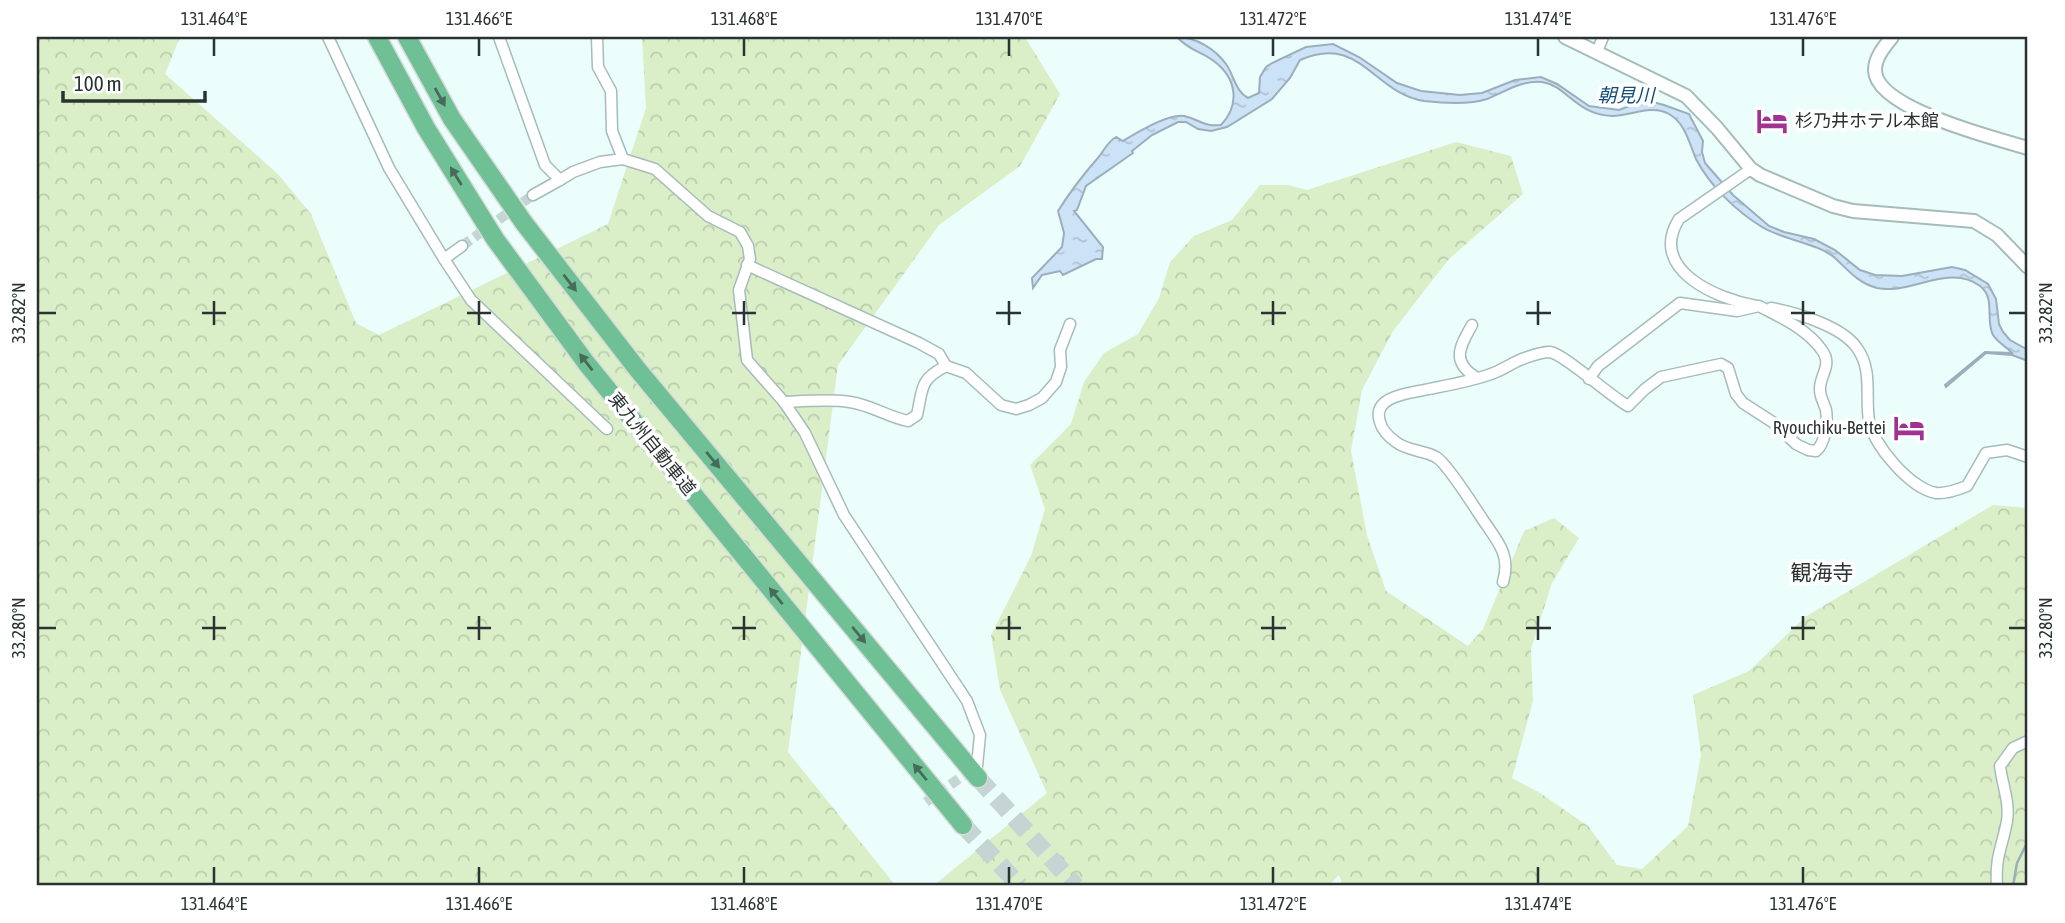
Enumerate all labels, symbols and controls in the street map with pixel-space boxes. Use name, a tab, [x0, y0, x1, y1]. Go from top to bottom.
text: 131.464°E	[181, 8, 248, 29]
text: 131.466°E	[446, 8, 513, 29]
text: 131.468°E	[711, 8, 778, 29]
text: 131.470°E	[976, 8, 1043, 29]
text: 131.472°E	[1240, 8, 1307, 29]
text: 131.474°E	[1505, 8, 1572, 29]
text: 131.476°E	[1770, 8, 1837, 29]
scale bar	[63, 60, 205, 104]
text: 100 m	[74, 71, 122, 95]
water label: 朝見川	[1597, 84, 1656, 106]
one-way arrow	[434, 87, 446, 106]
hotel icon: 杉乃井ホテル本館	[1755, 104, 1789, 138]
place label: 杉乃井ホテル本館	[1795, 110, 1939, 131]
one-way arrow	[450, 166, 463, 185]
one-way arrow	[563, 274, 577, 292]
text: 33.282°N	[8, 282, 29, 344]
text: 33.282°N	[2035, 282, 2056, 344]
one-way arrow	[580, 353, 594, 371]
street label: 東九州自動車道	[605, 388, 700, 499]
hotel icon: Ryouchiku-Bettei	[1892, 411, 1926, 445]
place label: Ryouchiku-Bettei	[1773, 417, 1886, 438]
one-way arrow	[705, 451, 720, 469]
district label: 観海寺	[1791, 560, 1854, 584]
one-way arrow	[769, 587, 783, 605]
text: 33.280°N	[8, 597, 29, 659]
text: 33.280°N	[2035, 597, 2056, 659]
one-way arrow	[851, 626, 866, 643]
one-way arrow	[912, 764, 927, 782]
text: 131.464°E	[181, 893, 248, 914]
text: 131.466°E	[446, 893, 513, 914]
text: 131.468°E	[711, 893, 778, 914]
text: 131.470°E	[976, 893, 1043, 914]
text: 131.472°E	[1240, 893, 1307, 914]
text: 131.474°E	[1505, 893, 1572, 914]
text: 131.476°E	[1770, 893, 1837, 914]

